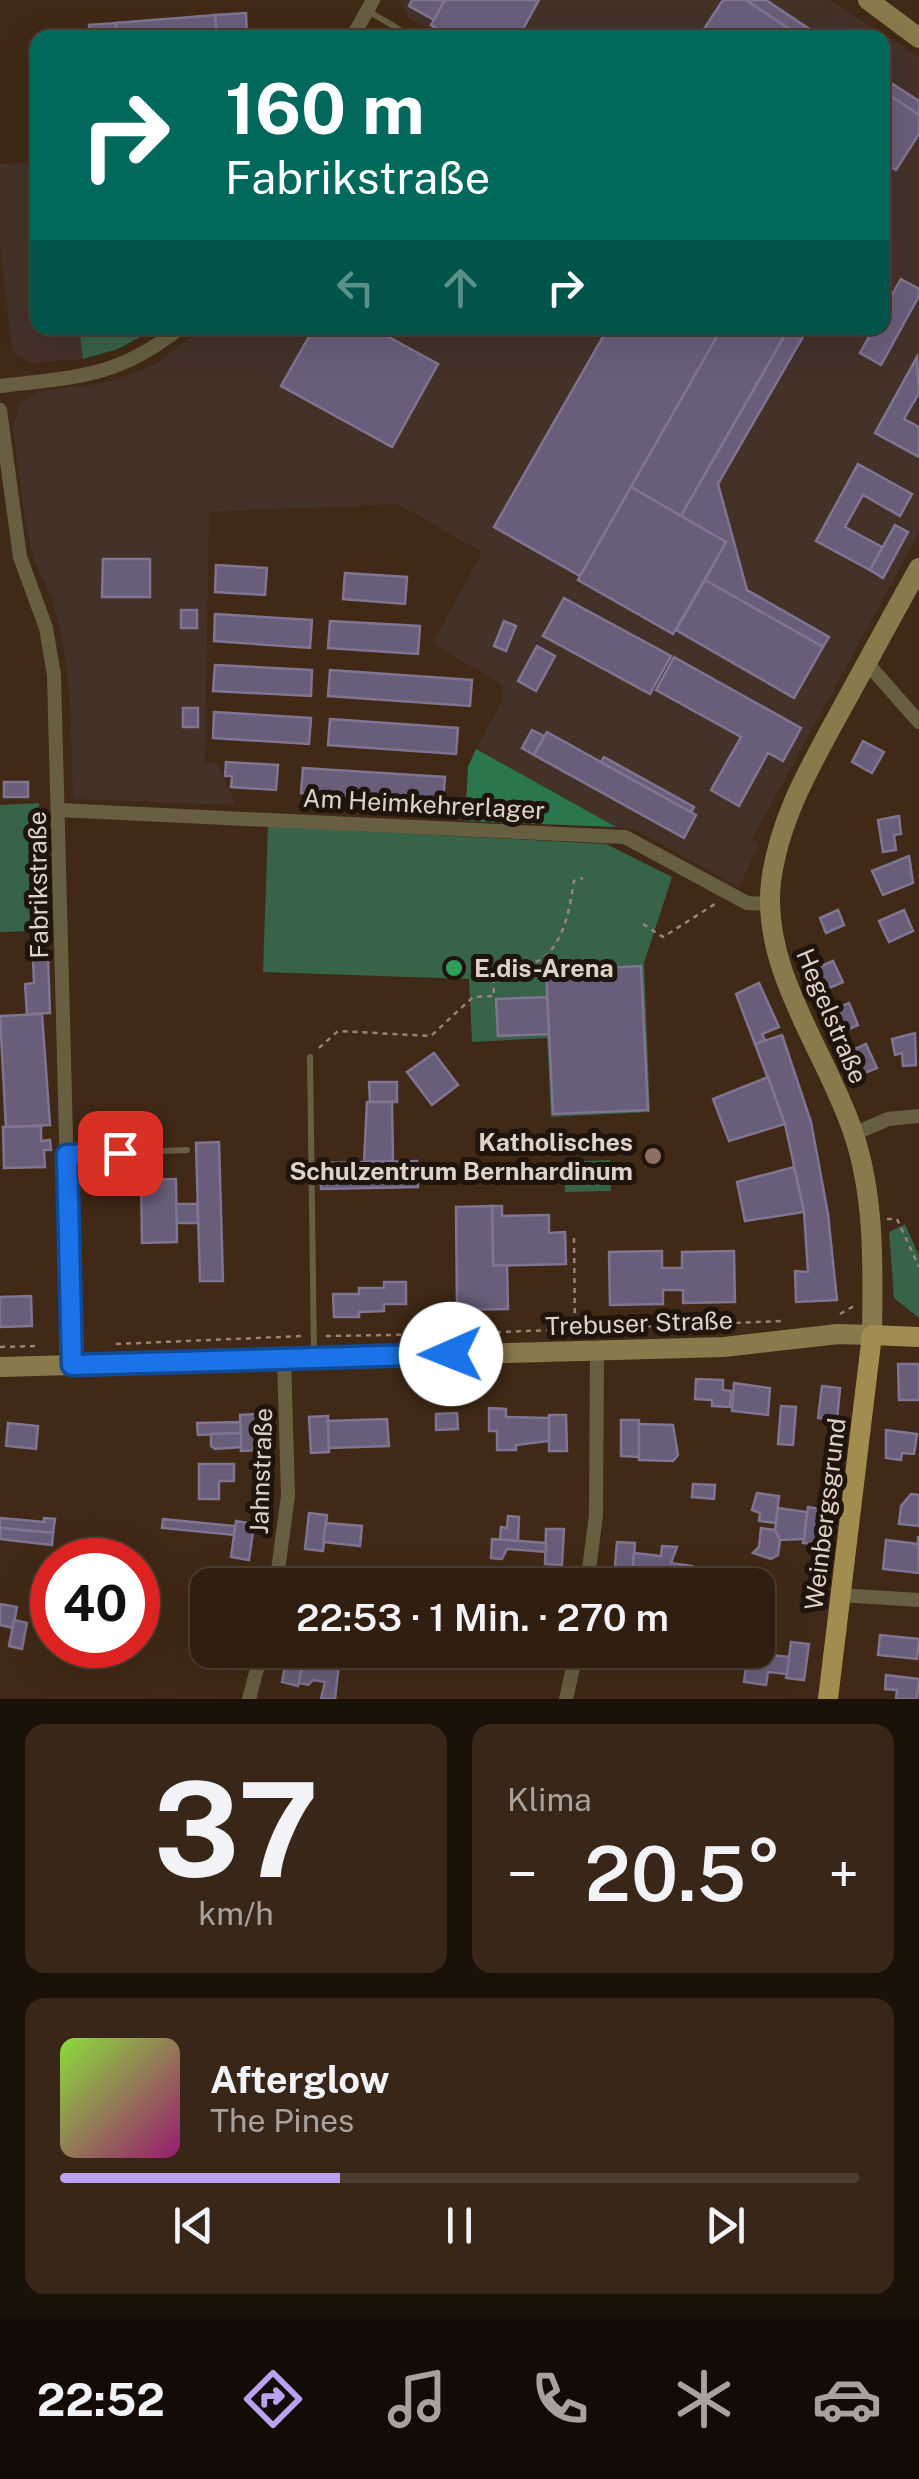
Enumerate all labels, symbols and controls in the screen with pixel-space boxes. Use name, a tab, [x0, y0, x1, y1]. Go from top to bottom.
text: 160 m	[225, 67, 425, 150]
icon: right	[60, 70, 190, 200]
text: Fabrikstraße	[225, 151, 490, 204]
icon: left	[328, 260, 383, 315]
icon: ahead	[433, 260, 488, 315]
icon: right	[538, 260, 593, 315]
street label: Am Heimkehrerlager	[302, 783, 546, 825]
street label: Fabrikstraße	[22, 811, 54, 959]
street label: Hegelstraße	[790, 944, 874, 1088]
place label: E.dis-Arena	[474, 953, 614, 983]
marker: E.dis-Arena	[443, 957, 465, 979]
pin	[78, 1111, 163, 1196]
icon: arrive	[93, 1126, 148, 1181]
place label: Katholisches Schulzentrum Bernhardinum	[289, 1127, 633, 1186]
marker: Katholisches Schulzentrum Bernhardinum	[642, 1145, 664, 1167]
position arrow	[399, 1302, 503, 1406]
street label: Trebuser Straße	[545, 1305, 733, 1341]
street label: Jahnstraße	[244, 1407, 278, 1535]
street label: Weinbergsgrund	[798, 1416, 852, 1612]
speed limit sign: 40	[30, 1538, 160, 1668]
text: 22:53 · 1 Min. · 270 m	[296, 1595, 669, 1640]
text: 37	[153, 1754, 319, 1906]
text: Klima	[507, 1781, 592, 1818]
text: 20.5°	[585, 1830, 781, 1918]
text: −	[507, 1842, 538, 1906]
text: +	[829, 1842, 859, 1906]
text: km/h	[198, 1895, 274, 1932]
text: Afterglow	[210, 2057, 390, 2102]
text: The Pines	[210, 2102, 354, 2139]
icon: previous	[166, 2198, 221, 2253]
icon: pause	[432, 2198, 487, 2253]
icon: next	[698, 2198, 753, 2253]
icon: directions	[238, 2364, 308, 2434]
icon: music	[382, 2364, 452, 2434]
icon: phone	[525, 2364, 595, 2434]
icon: climate	[669, 2364, 739, 2434]
icon: car	[812, 2364, 882, 2434]
text: 22:52	[37, 2373, 165, 2426]

